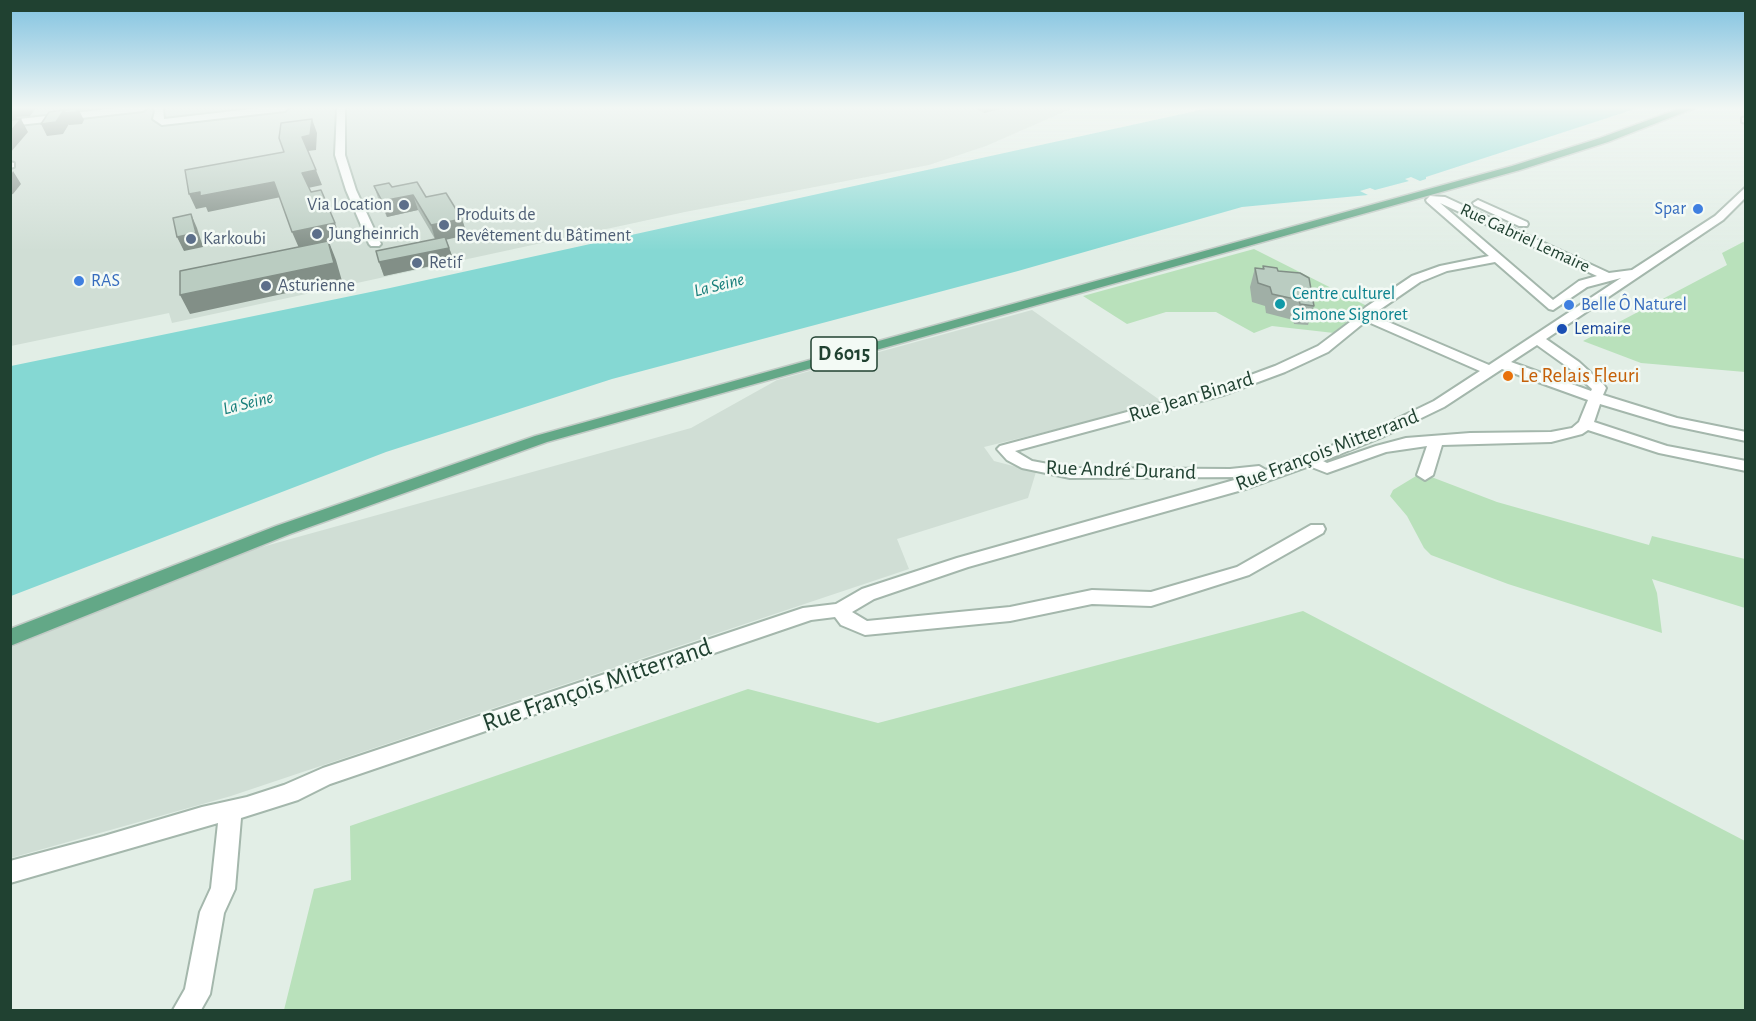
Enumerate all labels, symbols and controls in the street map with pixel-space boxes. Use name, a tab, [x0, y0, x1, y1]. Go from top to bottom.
place label: Via Location	[307, 194, 392, 216]
marker: Via Location	[397, 198, 411, 212]
street label: Rue Gabriel Lemaire	[1457, 198, 1593, 278]
place label: Spar	[1654, 198, 1686, 220]
marker: Spar	[1691, 202, 1705, 216]
place label: Produits de Revêtement du Bâtiment	[456, 204, 631, 246]
marker: Produits de Revêtement du Bâtiment	[437, 218, 451, 232]
place label: Jungheinrich	[329, 223, 419, 245]
marker: Jungheinrich	[310, 227, 324, 241]
place label: Karkoubi	[203, 228, 266, 250]
marker: Karkoubi	[184, 232, 198, 246]
place label: Retif	[429, 252, 462, 274]
marker: Retif	[410, 256, 424, 270]
water label: La Seine	[692, 268, 746, 302]
place label: RAS	[91, 270, 120, 292]
marker: RAS	[72, 274, 86, 288]
place label: Asturienne	[278, 275, 355, 297]
marker: Asturienne	[259, 279, 273, 293]
place label: Centre culturel Simone Signoret	[1292, 283, 1408, 326]
place label: Belle Ô Naturel	[1581, 294, 1687, 316]
marker: Centre culturel Simone Signoret	[1273, 297, 1287, 311]
marker: Belle Ô Naturel	[1562, 298, 1576, 312]
place label: Lemaire	[1574, 318, 1631, 340]
marker: Lemaire	[1555, 322, 1569, 336]
road number: D 6015	[811, 337, 877, 371]
place label: Le Relais Fleuri	[1520, 363, 1640, 389]
street label: Rue Jean Binard	[1126, 366, 1256, 428]
marker: Le Relais Fleuri	[1501, 369, 1515, 383]
water label: La Seine	[221, 386, 275, 420]
street label: Rue François Mitterrand	[1232, 403, 1422, 497]
street label: Rue André Durand	[1045, 455, 1197, 485]
street label: Rue François Mitterrand	[478, 631, 716, 739]

